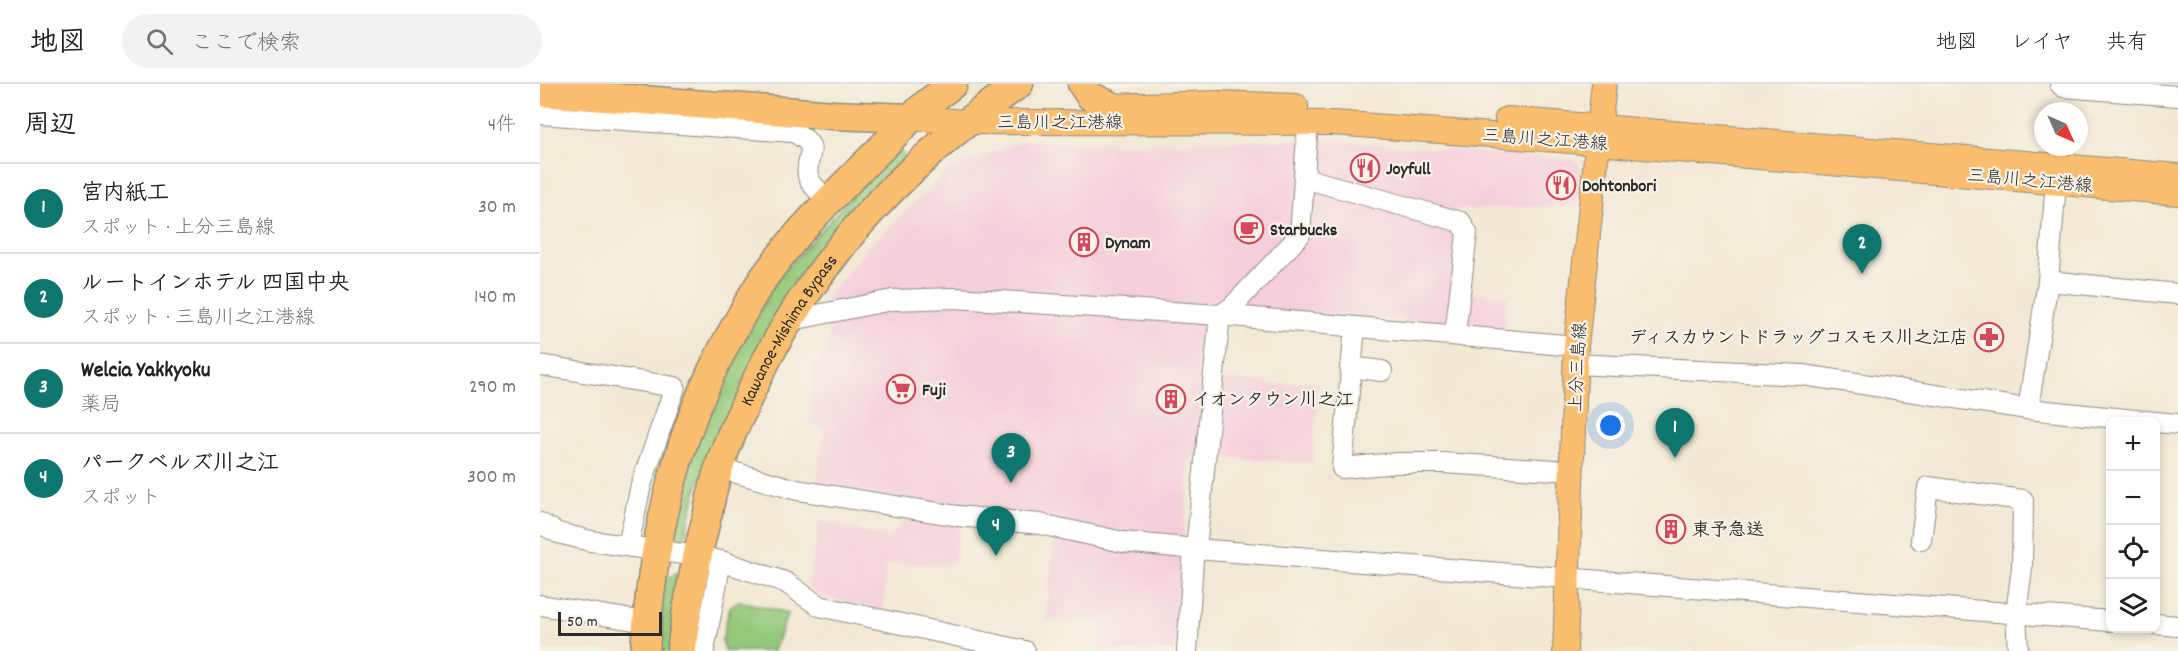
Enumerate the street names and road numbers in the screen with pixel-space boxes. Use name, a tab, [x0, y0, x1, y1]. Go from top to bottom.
street label: 三島川之江港線	[997, 112, 1123, 137]
street label: 三島川之江港線	[1481, 125, 1609, 158]
street label: 三島川之江港線	[1966, 165, 2094, 200]
street label: Kawanoe-Mishima Bypass	[736, 250, 845, 411]
street label: 上分三島線	[1565, 322, 1594, 413]

